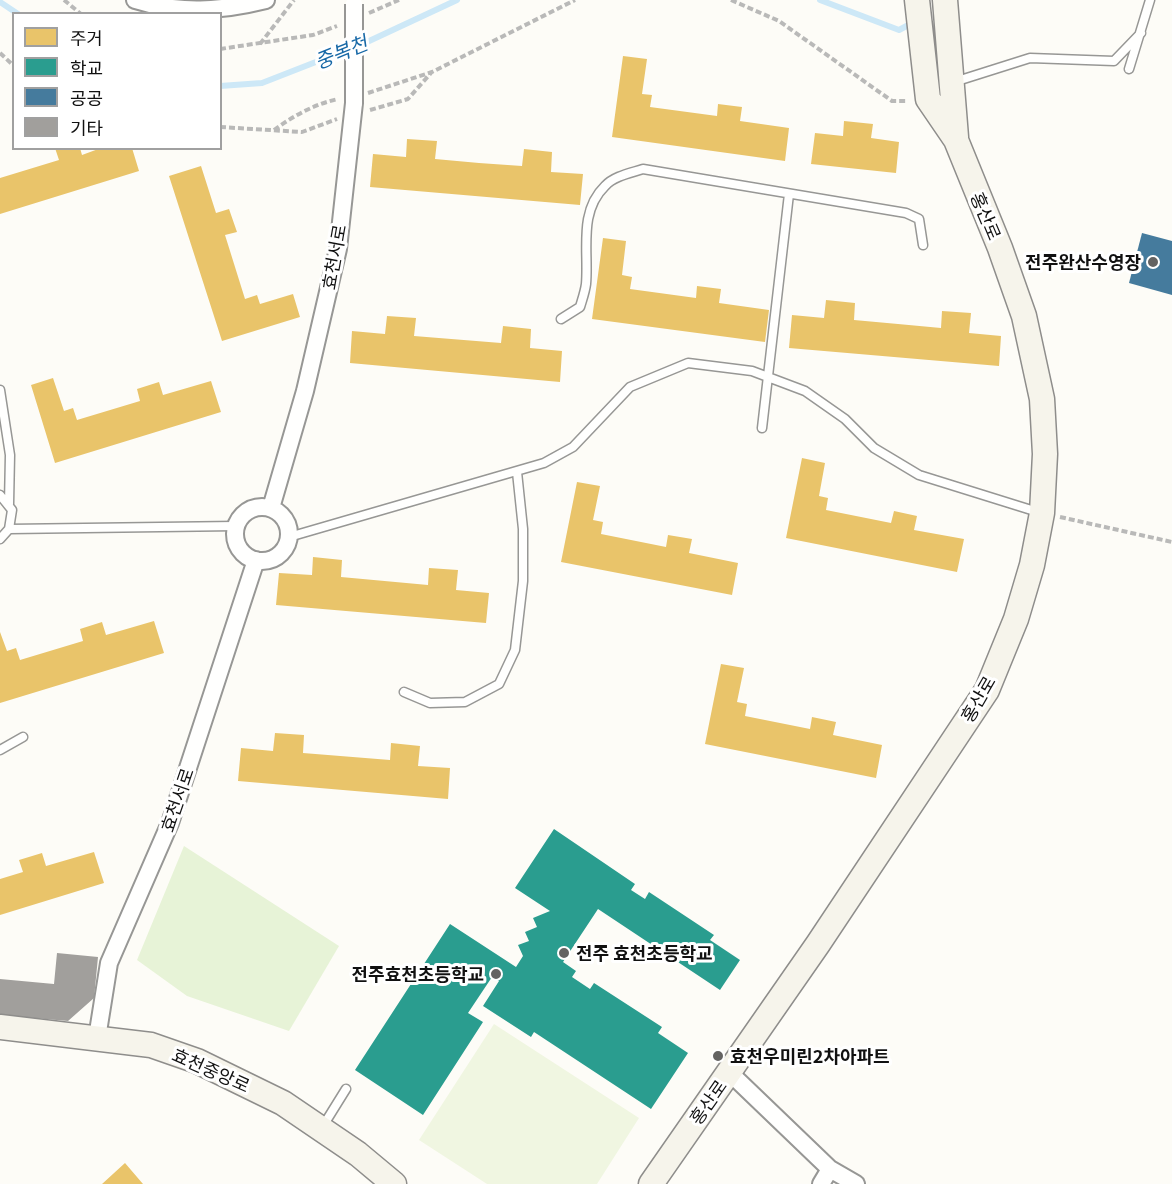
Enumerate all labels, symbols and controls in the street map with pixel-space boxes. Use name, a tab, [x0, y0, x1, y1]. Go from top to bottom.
legend	[12, 12, 222, 150]
text: 주거	[70, 24, 103, 50]
water label: 중복천	[311, 31, 371, 73]
text: 학교	[70, 54, 103, 80]
text: 공공	[70, 84, 103, 110]
text: 기타	[70, 114, 103, 140]
street label: 홍산로	[966, 189, 1006, 243]
street label: 효천서로	[318, 223, 350, 291]
place label: 전주완산수영장	[1025, 251, 1141, 273]
marker: 전주완산수영장	[1146, 255, 1160, 269]
street label: 홍산로	[956, 672, 1000, 726]
street label: 효천서로	[156, 765, 198, 835]
place label: 전주 효천초등학교	[576, 942, 713, 964]
marker: 전주 효천초등학교	[557, 946, 571, 960]
place label: 전주효천초등학교	[352, 963, 484, 985]
marker: 전주효천초등학교	[489, 967, 503, 981]
street label: 효천중앙로	[169, 1043, 253, 1097]
place label: 효천우미린2차아파트	[730, 1045, 890, 1067]
marker: 효천우미린2차아파트	[711, 1049, 725, 1063]
street label: 홍산로	[685, 1075, 731, 1129]

